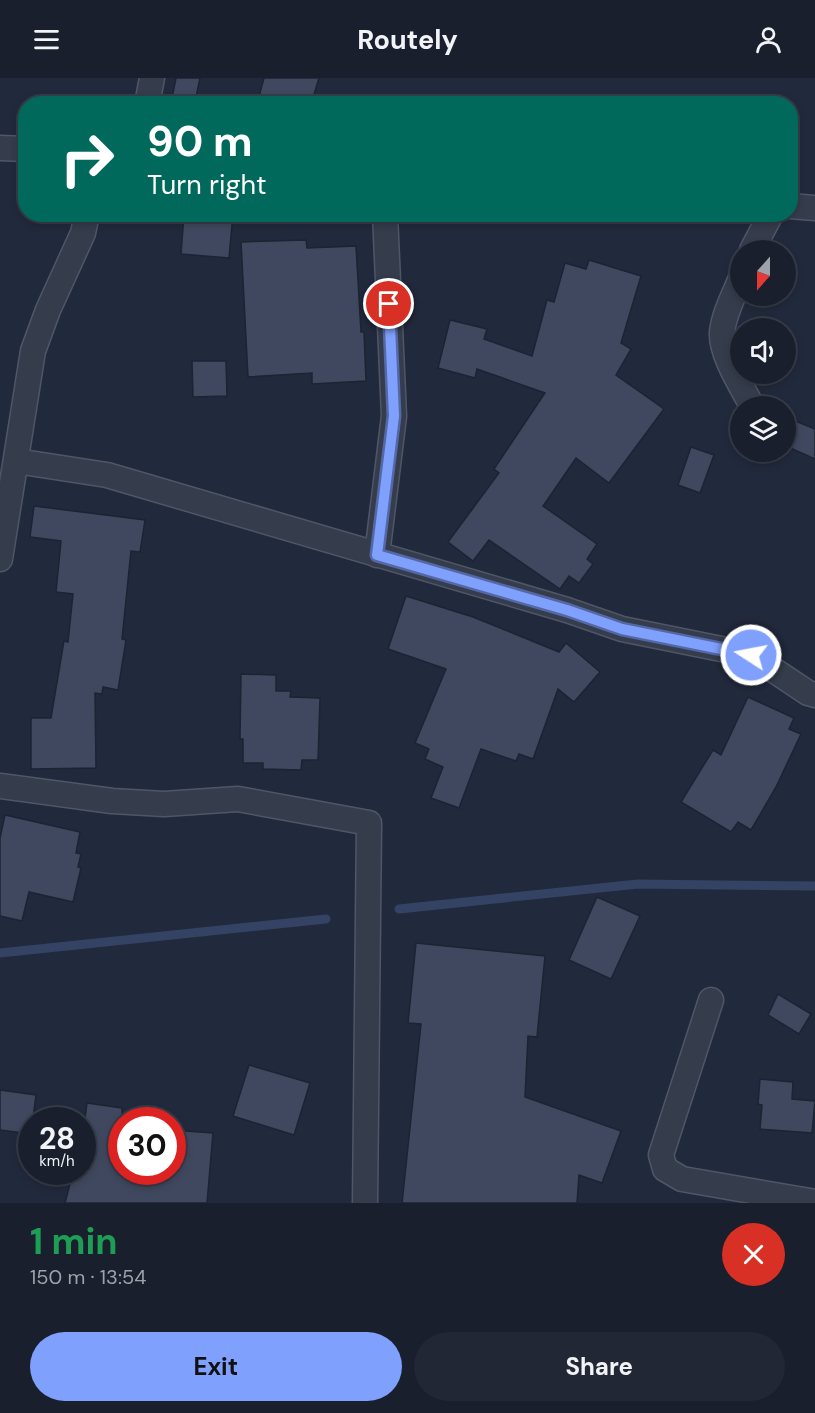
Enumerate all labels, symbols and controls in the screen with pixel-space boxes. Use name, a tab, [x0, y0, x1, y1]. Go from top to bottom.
text: Routely	[357, 22, 458, 57]
icon: menu	[30, 23, 63, 56]
icon: person	[752, 23, 785, 56]
text: 90 m	[147, 114, 253, 169]
icon: right	[48, 120, 126, 198]
text: Turn right	[147, 167, 267, 202]
north arrow	[730, 240, 796, 306]
map controls	[730, 240, 796, 462]
pin	[363, 278, 414, 329]
icon: arrive	[372, 287, 405, 320]
button: sound	[730, 318, 796, 384]
button: layers	[730, 396, 796, 462]
position arrow	[719, 623, 783, 687]
speed limit sign: 30	[108, 1107, 186, 1185]
text: 28	[39, 1119, 75, 1158]
text: km/h	[39, 1151, 75, 1171]
text: 1 min	[30, 1218, 118, 1265]
button: close	[722, 1223, 785, 1286]
text: 150 m · 13:54	[30, 1264, 146, 1290]
button: Exit	[30, 1332, 402, 1401]
button: Share	[414, 1332, 785, 1401]

